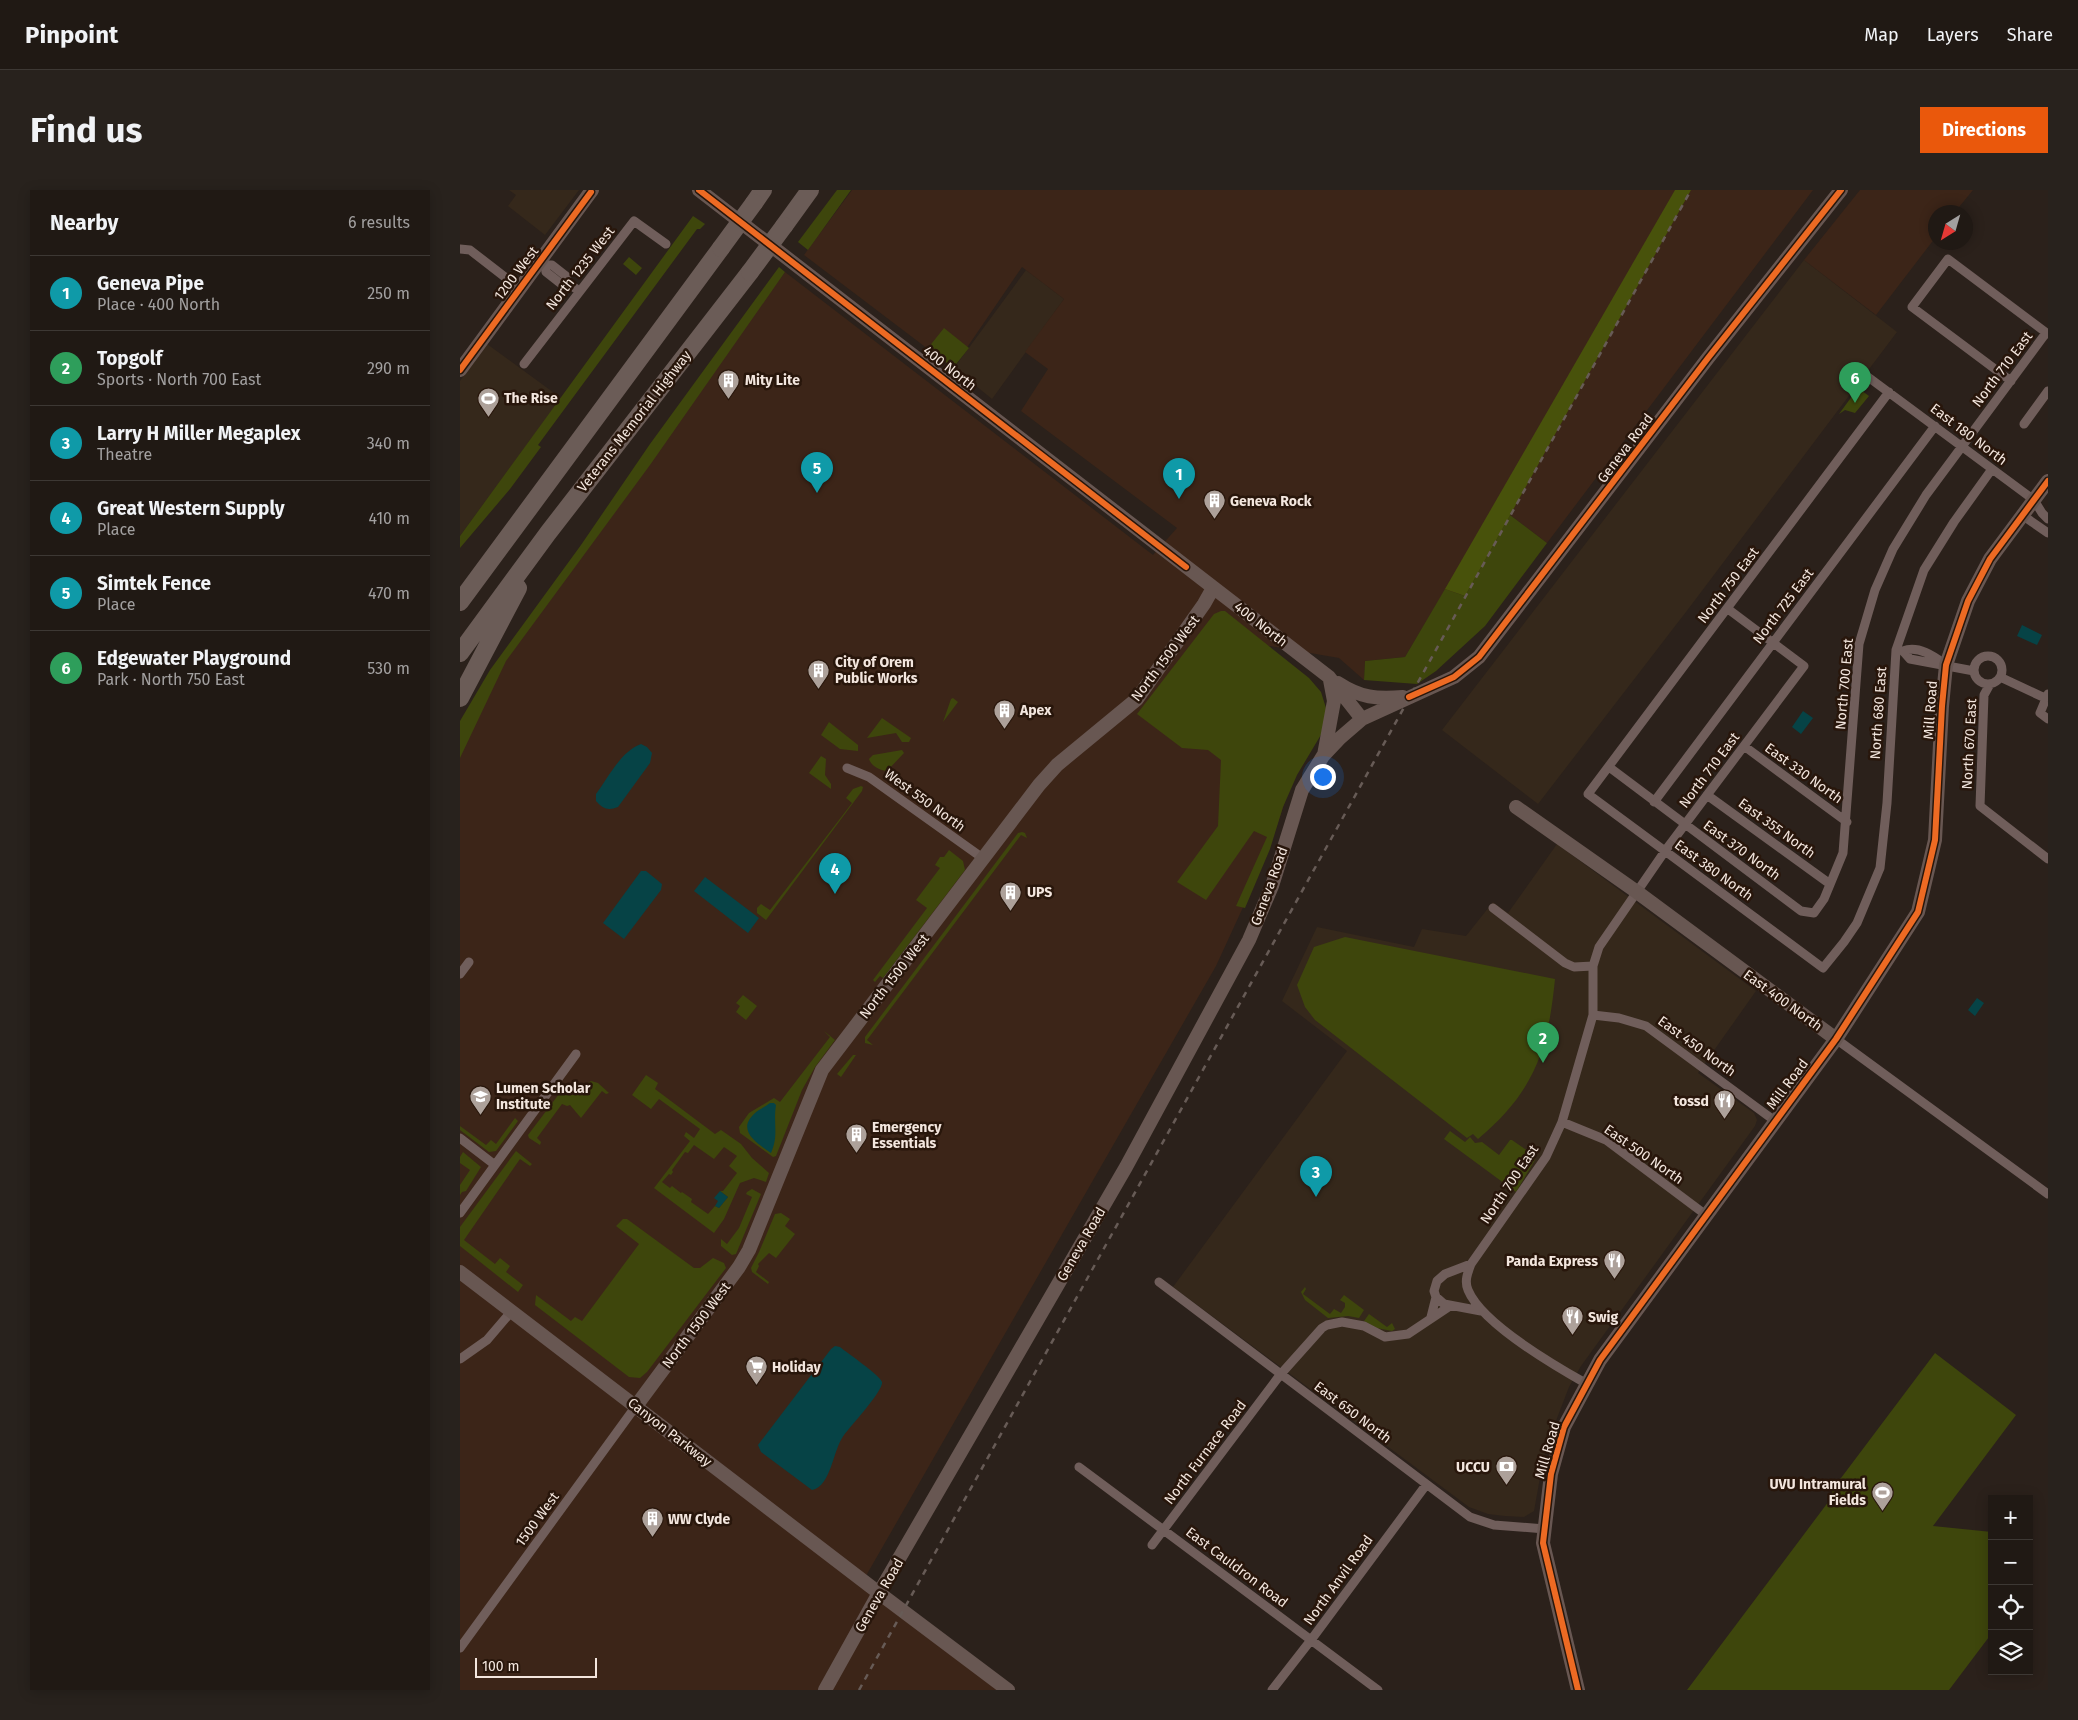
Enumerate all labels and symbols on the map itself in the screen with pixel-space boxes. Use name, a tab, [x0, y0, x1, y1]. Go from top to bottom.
north arrow	[1928, 205, 1973, 250]
street label: North 1235 West	[542, 222, 619, 313]
street label: 1200 West	[491, 242, 543, 304]
street label: North 710 East	[1969, 327, 2037, 410]
street label: 400 North	[920, 342, 980, 395]
street label: Veterans Memorial Highway	[574, 347, 695, 495]
pin: 6	[1839, 362, 1871, 403]
building icon: Mity Lite	[717, 368, 741, 399]
place label: Mity Lite	[745, 372, 800, 389]
sports icon: The Rise	[476, 386, 500, 417]
place label: The Rise	[504, 390, 558, 407]
street label: East 180 North	[1927, 400, 2010, 469]
street label: Geneva Road	[1594, 410, 1657, 486]
pin: 5	[801, 452, 833, 493]
pin: 1	[1163, 458, 1195, 499]
building icon: Geneva Rock	[1202, 489, 1226, 520]
place label: Geneva Rock	[1230, 493, 1312, 510]
street label: North 750 East	[1694, 543, 1763, 627]
street label: North 725 East	[1749, 564, 1818, 647]
street label: 400 North	[1231, 598, 1291, 651]
street label: North 1500 West	[1128, 611, 1204, 705]
street label: North 700 East	[1832, 637, 1857, 731]
place label: City of Orem Public Works	[835, 654, 918, 687]
building icon: City of Orem Public Works	[807, 658, 831, 689]
street label: North 680 East	[1867, 665, 1890, 760]
street label: Mill Road	[1920, 680, 1941, 740]
street label: North 670 East	[1959, 697, 1980, 790]
building icon: Apex	[992, 698, 1016, 729]
place label: Apex	[1019, 702, 1052, 719]
street label: North 710 East	[1676, 728, 1744, 811]
street label: East 330 North	[1761, 739, 1846, 807]
your location	[1310, 764, 1336, 790]
street label: West 550 North	[881, 765, 969, 836]
street label: East 355 North	[1735, 795, 1819, 862]
street label: East 370 North	[1700, 817, 1784, 884]
street label: East 380 North	[1671, 836, 1756, 905]
street label: Geneva Road	[1247, 844, 1292, 928]
pin: 4	[819, 853, 851, 894]
building icon: UPS	[999, 880, 1023, 911]
place label: UPS	[1027, 884, 1052, 901]
street label: North 1500 West	[856, 930, 933, 1022]
street label: East 400 North	[1740, 966, 1825, 1035]
street label: East 450 North	[1654, 1012, 1739, 1080]
pin: 2	[1527, 1022, 1559, 1063]
street label: Mill Road	[1763, 1056, 1812, 1113]
place label: Lumen Scholar Institute	[496, 1080, 591, 1113]
school or university icon: Lumen Scholar Institute	[468, 1084, 492, 1115]
restaurant icon: tossd	[1713, 1089, 1737, 1120]
place label: tossd	[1674, 1093, 1709, 1110]
place label: Emergency Essentials	[872, 1119, 942, 1152]
street label: East 500 North	[1601, 1121, 1687, 1188]
building icon: Emergency Essentials	[844, 1123, 868, 1154]
street label: North 700 East	[1477, 1141, 1543, 1227]
pin: 3	[1300, 1156, 1332, 1197]
street label: Geneva Road	[1053, 1204, 1109, 1284]
restaurant icon: Panda Express	[1602, 1249, 1626, 1280]
place label: Panda Express	[1506, 1253, 1598, 1270]
street label: North 1500 West	[659, 1278, 735, 1372]
restaurant icon: Swig	[1560, 1305, 1584, 1336]
place label: Swig	[1588, 1309, 1618, 1326]
supermarket icon: Holiday	[744, 1355, 768, 1386]
place label: Holiday	[772, 1359, 821, 1376]
street label: East 650 North	[1311, 1378, 1395, 1447]
street label: Canyon Parkway	[624, 1394, 715, 1471]
street label: North Furnace Road	[1161, 1397, 1250, 1508]
street label: Mill Road	[1531, 1419, 1564, 1481]
bank icon: UCCU	[1494, 1455, 1518, 1486]
place label: UCCU	[1456, 1459, 1490, 1476]
place label: UVU Intramural Fields	[1769, 1476, 1867, 1509]
sports icon: UVU Intramural Fields	[1870, 1480, 1894, 1511]
street label: 1500 West	[512, 1488, 563, 1550]
building icon: WW Clyde	[640, 1507, 664, 1538]
place label: WW Clyde	[668, 1511, 731, 1528]
street label: East Cauldron Road	[1182, 1524, 1291, 1611]
street label: North Anvil Road	[1300, 1532, 1377, 1629]
street label: Geneva Road	[851, 1555, 907, 1635]
scale bar	[475, 1655, 598, 1678]

